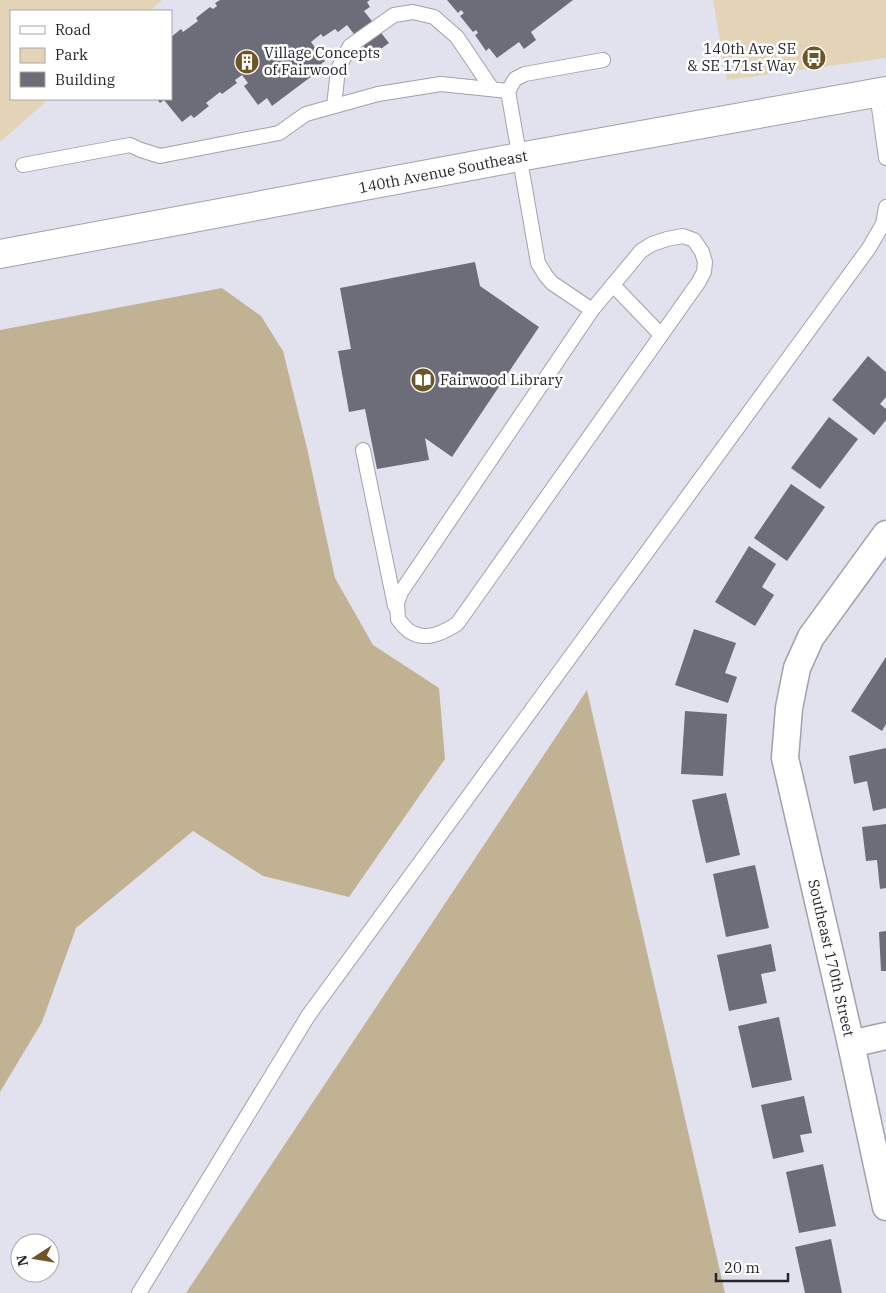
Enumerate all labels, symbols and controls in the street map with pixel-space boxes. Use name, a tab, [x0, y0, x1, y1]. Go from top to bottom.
legend	[10, 10, 172, 100]
text: Road	[55, 20, 91, 39]
place label: 140th Ave SE & SE 171st Way	[687, 39, 796, 75]
place label: Village Concepts of Fairwood	[264, 43, 380, 79]
text: Park	[55, 45, 88, 64]
bus stop icon: 140th Ave SE & SE 171st Way	[801, 45, 827, 71]
building icon: Village Concepts of Fairwood	[234, 49, 260, 75]
text: Building	[55, 70, 115, 89]
street label: 140th Avenue Southeast	[357, 146, 529, 197]
library icon: Fairwood Library	[410, 367, 436, 393]
place label: Fairwood Library	[440, 370, 563, 389]
street label: Southeast 170th Street	[804, 877, 859, 1038]
north arrow	[10, 1233, 60, 1283]
scale bar	[716, 1250, 788, 1282]
text: N	[12, 1253, 32, 1268]
text: 20 m	[724, 1258, 760, 1277]

